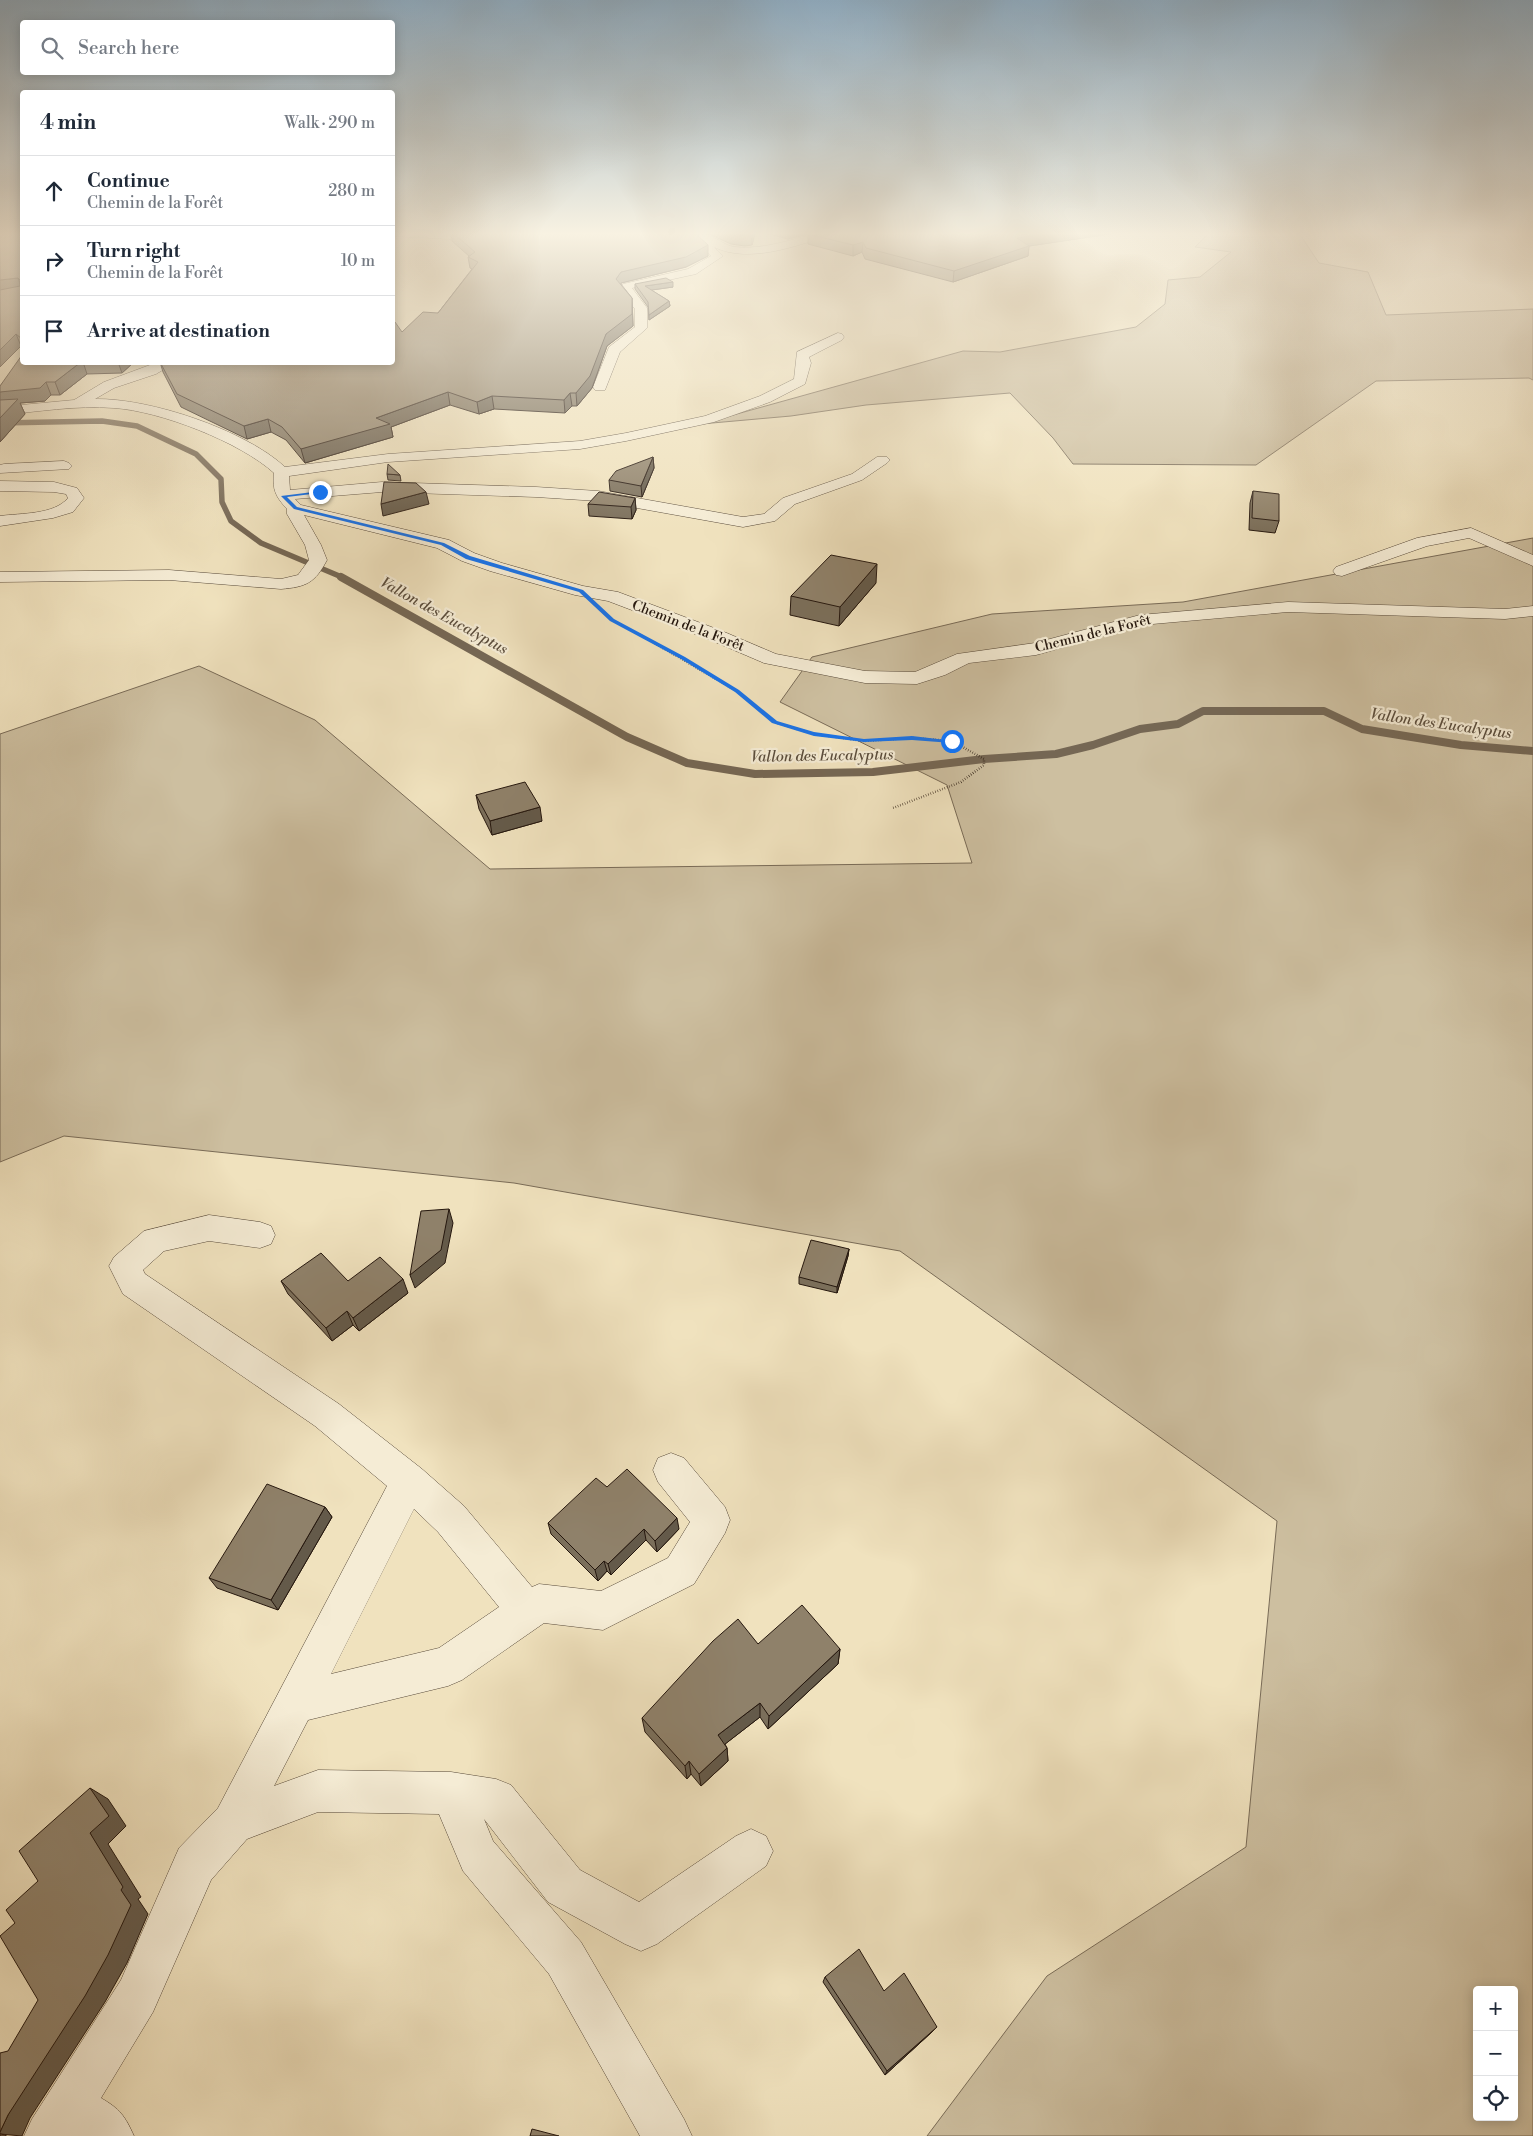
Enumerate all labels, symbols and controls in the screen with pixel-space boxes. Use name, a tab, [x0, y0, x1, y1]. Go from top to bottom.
search box	[20, 20, 395, 75]
icon: search	[38, 34, 66, 62]
text: Search here	[78, 36, 179, 60]
text: 4 min	[40, 110, 96, 136]
text: Walk · 290 m	[284, 113, 375, 133]
text: Continue	[87, 169, 170, 193]
icon: ahead	[40, 177, 68, 205]
text: 280 m	[328, 181, 375, 201]
text: Chemin de la Forêt	[87, 193, 223, 213]
text: Turn right	[87, 239, 180, 263]
icon: right	[40, 247, 68, 275]
text: 10 m	[341, 251, 375, 271]
text: Chemin de la Forêt	[87, 263, 223, 283]
icon: arrive	[40, 317, 68, 345]
text: Arrive at destination	[87, 319, 270, 343]
route end	[309, 481, 332, 504]
water label: Vallon des Eucalyptus	[377, 573, 511, 659]
street label: Chemin de la Forêt	[629, 596, 747, 656]
street label: Chemin de la Forêt	[1033, 611, 1153, 657]
water label: Vallon des Eucalyptus	[1369, 705, 1513, 743]
route start	[941, 730, 964, 753]
water label: Vallon des Eucalyptus	[751, 745, 894, 767]
map controls	[1473, 1986, 1518, 2121]
button: +	[1473, 1986, 1518, 2031]
button: −	[1473, 2031, 1518, 2076]
button: locate	[1473, 2076, 1518, 2121]

